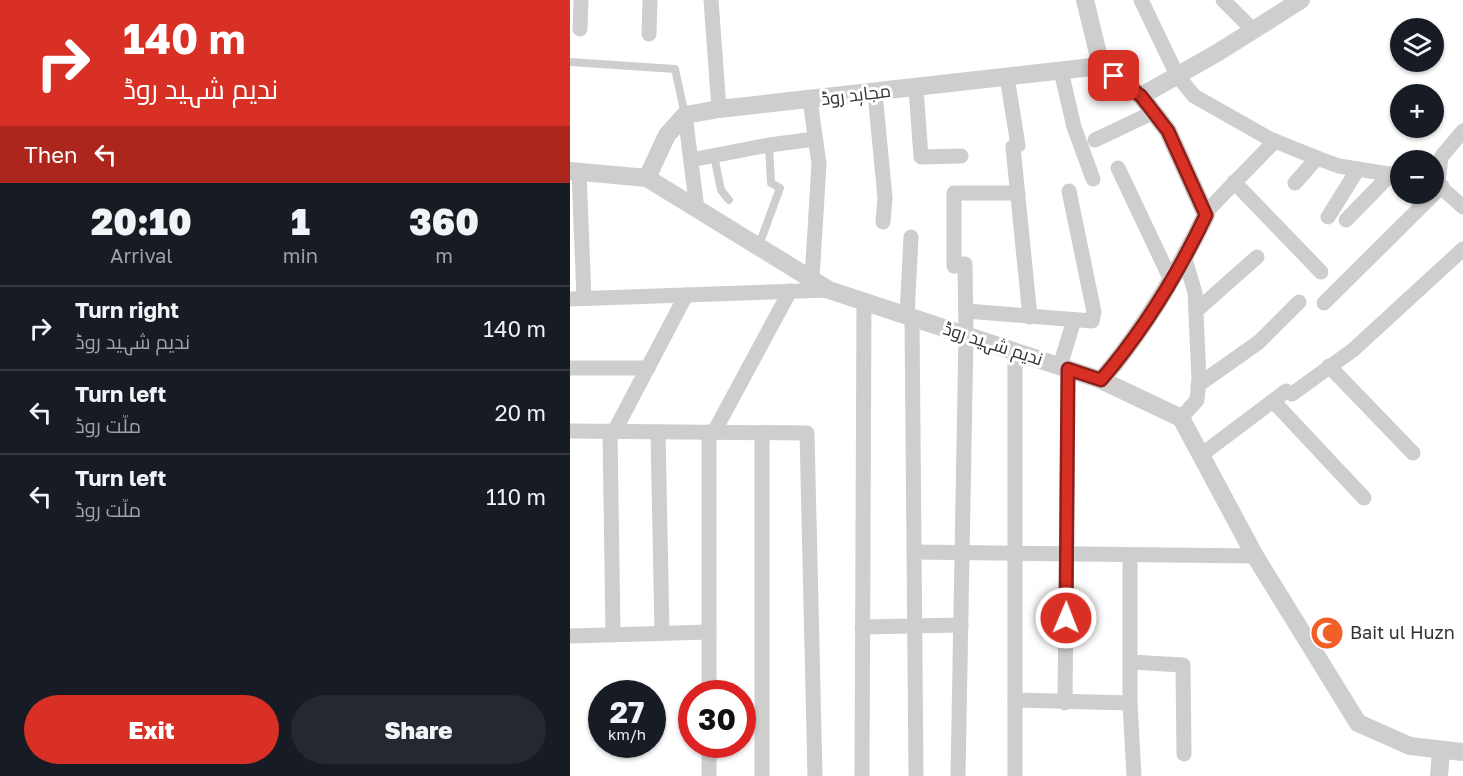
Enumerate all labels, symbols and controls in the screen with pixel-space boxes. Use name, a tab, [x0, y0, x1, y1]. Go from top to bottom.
text: 140 m	[123, 13, 245, 63]
map controls	[1390, 18, 1444, 204]
button: layers	[1390, 18, 1444, 72]
icon: right	[24, 24, 102, 102]
pin	[1088, 50, 1139, 101]
icon: arrive	[1097, 59, 1130, 92]
text: ندیم شہید روڈ	[123, 73, 278, 105]
street label: مجاہد روڈ	[820, 79, 892, 111]
button: +	[1390, 84, 1444, 138]
icon: left	[89, 138, 122, 171]
text: Then	[24, 141, 77, 168]
button: −	[1390, 150, 1444, 204]
text: 20:10	[91, 200, 192, 243]
text: 1	[291, 200, 310, 243]
text: 360	[409, 200, 479, 243]
text: Arrival	[110, 243, 173, 267]
text: min	[283, 243, 318, 267]
text: m	[435, 243, 453, 267]
text: Turn right	[75, 296, 179, 323]
icon: right	[24, 312, 57, 345]
text: 140 m	[483, 315, 546, 342]
street label: ندیم شہید روڈ	[940, 317, 1046, 371]
text: ندیم شہید روڈ	[75, 329, 190, 353]
text: Turn left	[75, 380, 166, 407]
icon: left	[24, 396, 57, 429]
text: 20 m	[495, 399, 546, 426]
text: ملّت روڈ	[75, 413, 141, 437]
text: Turn left	[75, 464, 166, 491]
icon: left	[24, 480, 57, 513]
text: 110 m	[486, 483, 546, 510]
text: ملّت روڈ	[75, 497, 141, 521]
position arrow	[1034, 586, 1098, 650]
mosque icon: Bait ul Huzn	[1309, 615, 1345, 651]
place label: Bait ul Huzn	[1350, 621, 1455, 643]
speed limit sign: 30	[678, 680, 756, 758]
text: 27	[610, 694, 644, 730]
button: Exit	[24, 695, 279, 764]
button: Share	[291, 695, 546, 764]
text: km/h	[608, 725, 646, 743]

